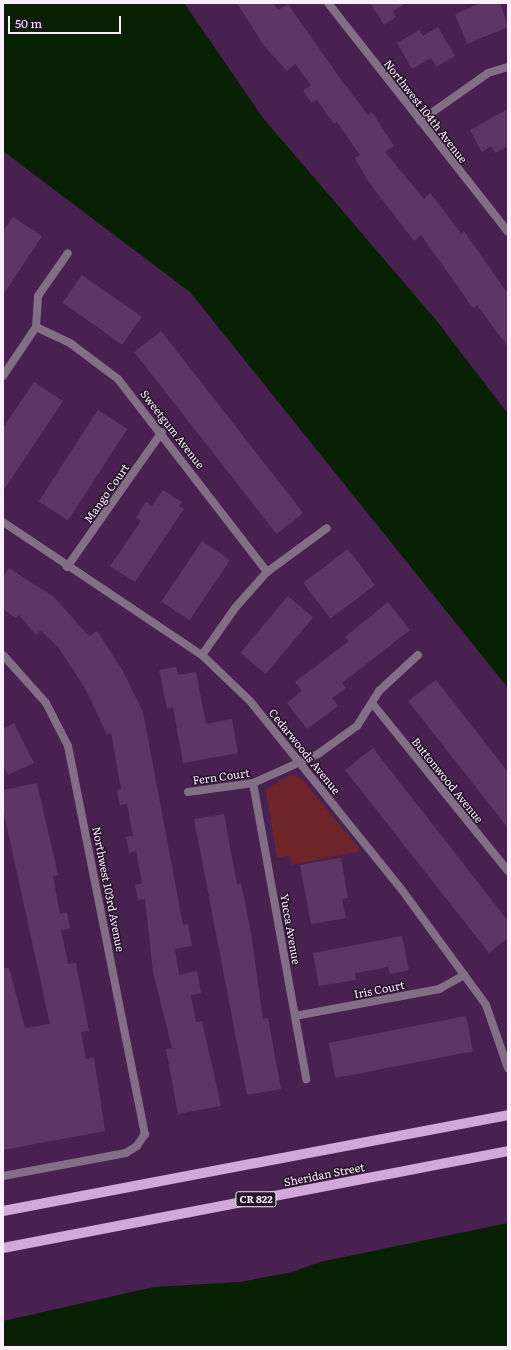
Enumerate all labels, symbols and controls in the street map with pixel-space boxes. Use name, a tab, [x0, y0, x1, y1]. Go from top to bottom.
scale bar	[10, 8, 123, 34]
text: 50 m	[15, 14, 42, 32]
street label: Northwest 104th Avenue	[382, 57, 470, 165]
street label: Sweetgum Avenue	[138, 387, 208, 471]
street label: Mango Court	[81, 461, 131, 525]
street label: Cedarwoods Avenue	[267, 706, 343, 796]
street label: Buttonwood Avenue	[410, 735, 486, 825]
street label: Fern Court	[192, 765, 250, 787]
street label: Northwest 103rd Avenue	[90, 825, 128, 953]
street label: Yucca Avenue	[278, 893, 304, 965]
street label: Iris Court	[353, 978, 405, 1000]
street label: Sheridan Street	[283, 1160, 365, 1188]
road number: CR 822	[235, 1191, 277, 1207]

